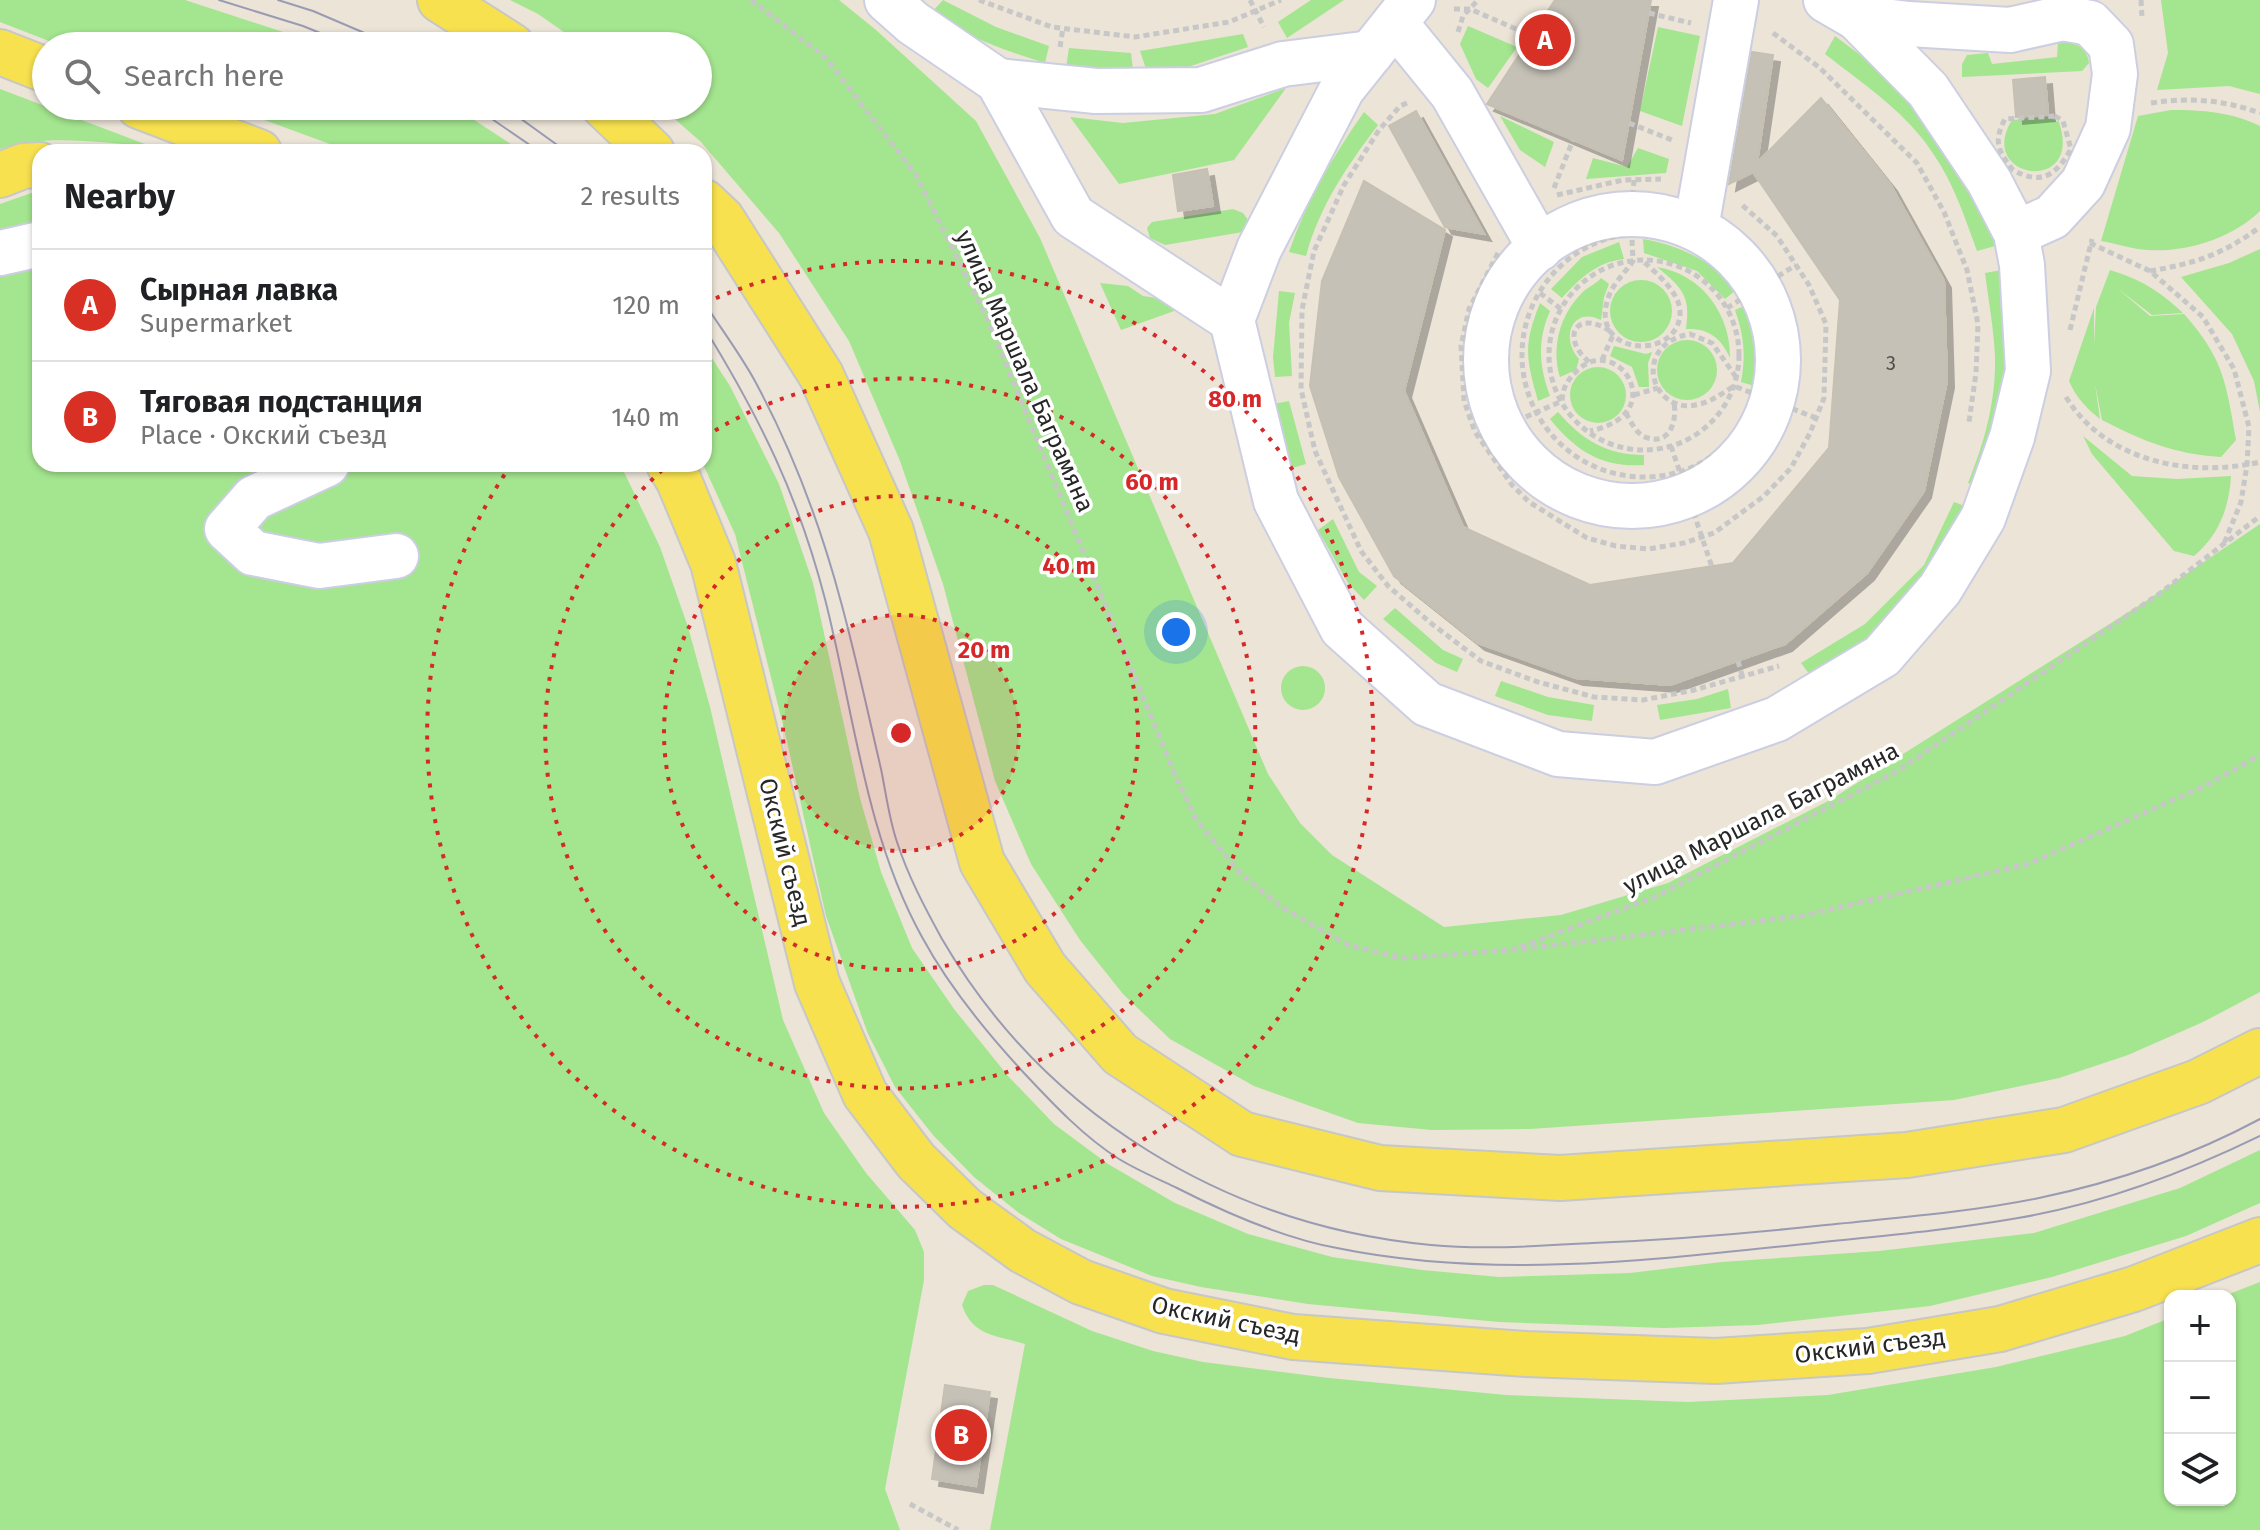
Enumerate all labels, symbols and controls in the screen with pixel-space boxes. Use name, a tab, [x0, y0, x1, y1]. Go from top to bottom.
pin: A	[1519, 10, 1571, 70]
search box	[32, 32, 712, 120]
icon: search	[60, 54, 104, 98]
text: Search here	[124, 58, 284, 94]
text: Nearby	[64, 176, 175, 217]
text: 2 results	[580, 181, 680, 212]
street label: улица Маршала Баграмяна	[950, 226, 1100, 516]
text: Сырная лавка	[140, 272, 338, 308]
text: A	[82, 290, 98, 321]
text: 120 m	[612, 290, 680, 321]
text: Supermarket	[140, 308, 292, 339]
house number: 3	[1886, 351, 1896, 375]
text: Тяговая подстанция	[140, 384, 423, 420]
text: 80 m	[1208, 385, 1262, 413]
text: B	[82, 402, 98, 433]
text: 140 m	[611, 402, 680, 433]
text: Place · Окский съезд	[140, 420, 387, 451]
text: 60 m	[1125, 468, 1179, 496]
text: 40 m	[1042, 552, 1096, 580]
your location	[1156, 612, 1196, 652]
text: 20 m	[958, 636, 1010, 664]
centre of rings	[887, 719, 915, 747]
street label: улица Маршала Баграмяна	[1619, 736, 1903, 900]
street label: Окский съезд	[753, 775, 817, 929]
map controls	[2164, 1290, 2236, 1506]
button: +	[2164, 1290, 2236, 1362]
street label: Окский съезд	[1149, 1291, 1303, 1349]
street label: Окский съезд	[1793, 1323, 1947, 1369]
button: −	[2164, 1362, 2236, 1434]
pin: B	[935, 1405, 987, 1465]
button: layers	[2164, 1434, 2236, 1506]

